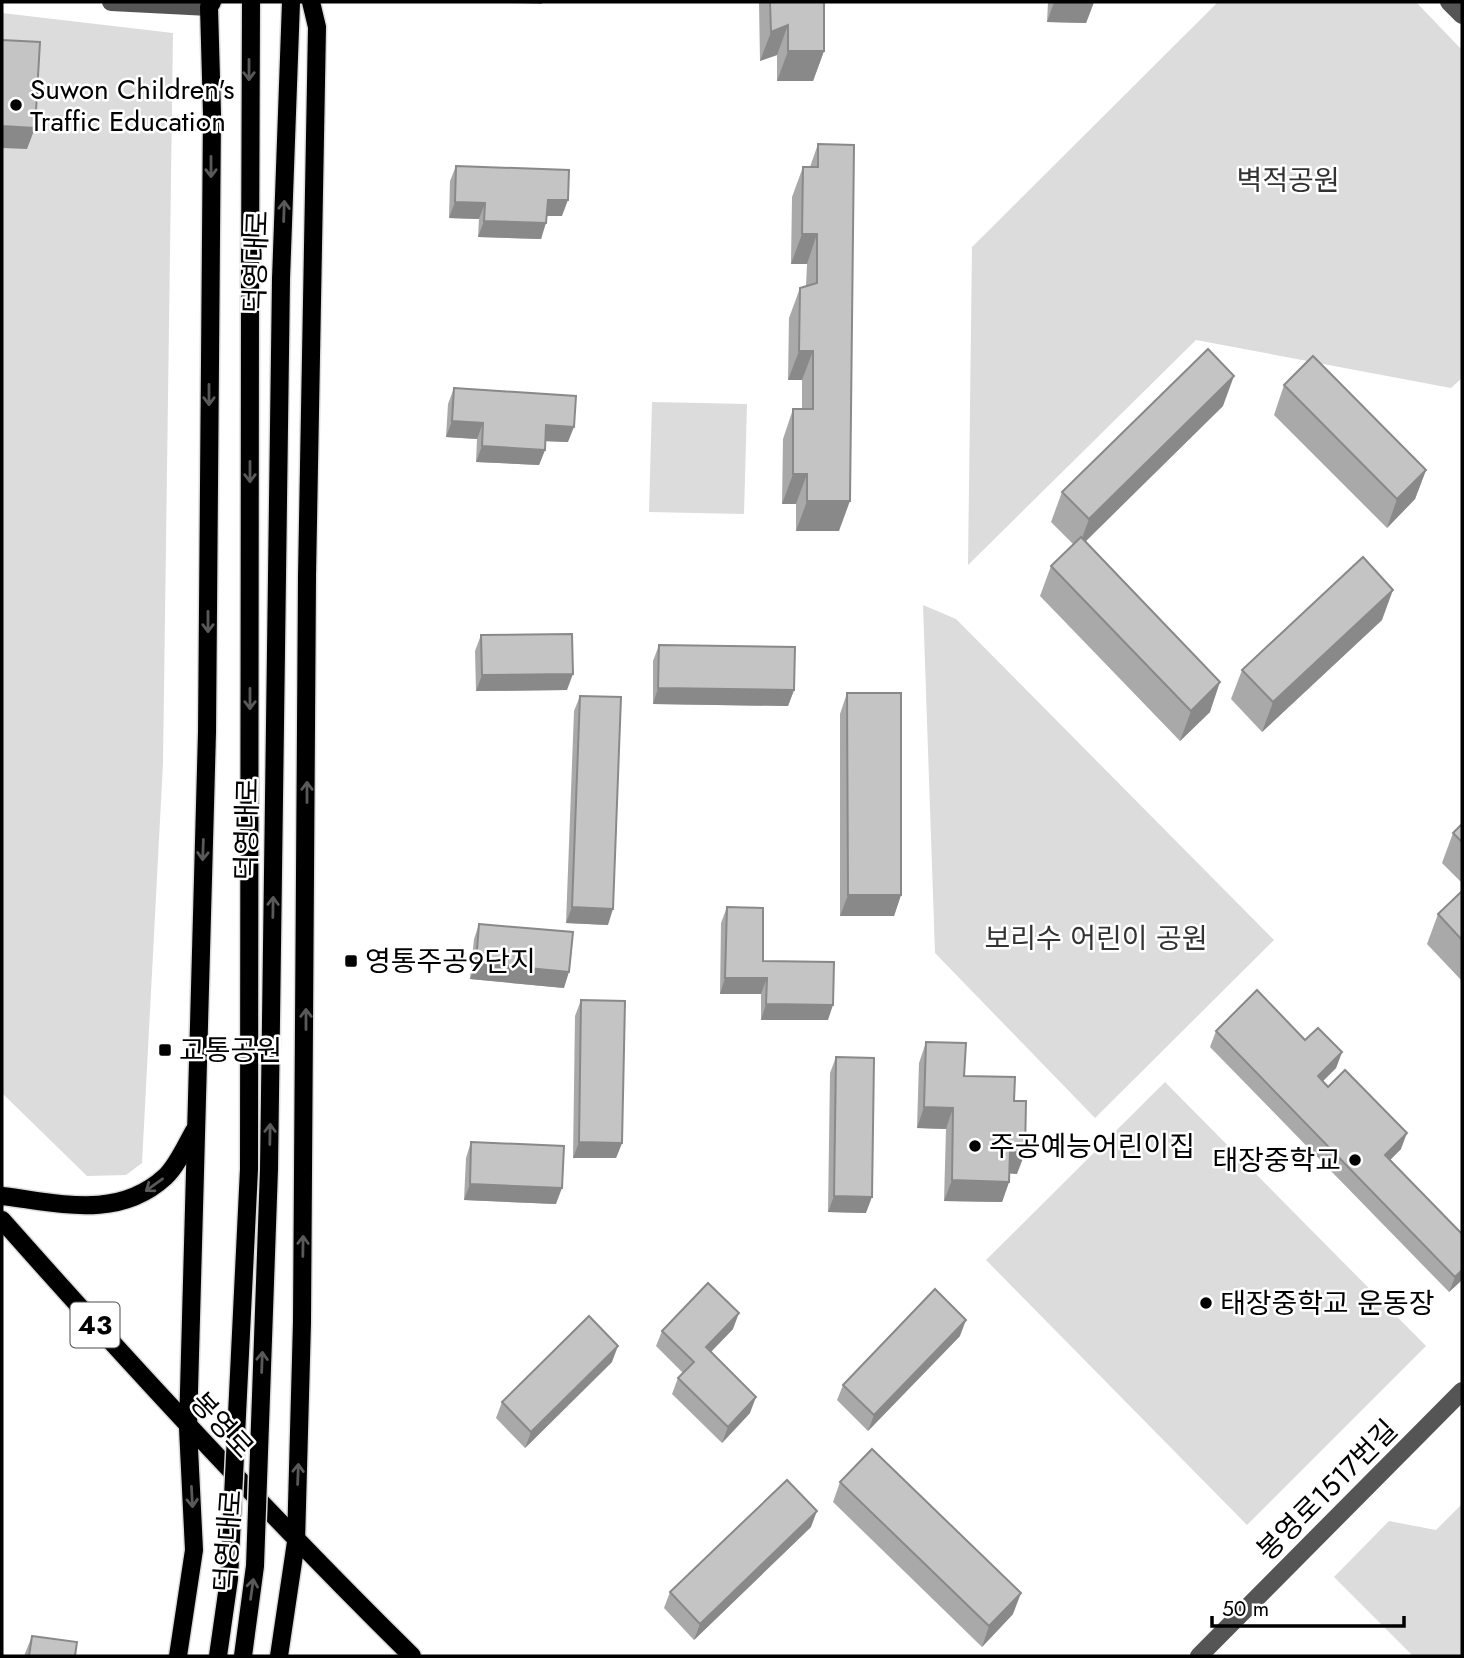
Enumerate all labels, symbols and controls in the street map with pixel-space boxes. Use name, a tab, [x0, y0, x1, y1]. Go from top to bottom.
one-way arrow	[242, 58, 256, 81]
place label: Suwon Children's Traffic Education	[30, 69, 235, 142]
marker: Suwon Children's Traffic Education	[8, 97, 24, 113]
one-way arrow	[204, 156, 218, 179]
park label: 벽적공원	[1236, 160, 1340, 201]
one-way arrow	[277, 200, 290, 223]
street label: 덕영대로	[234, 210, 278, 314]
one-way arrow	[202, 383, 216, 406]
one-way arrow	[243, 460, 257, 483]
one-way arrow	[201, 611, 215, 634]
one-way arrow	[243, 688, 257, 711]
street label: 덕영대로	[226, 777, 268, 881]
one-way arrow	[300, 780, 314, 803]
one-way arrow	[197, 838, 210, 861]
one-way arrow	[266, 895, 280, 918]
park label: 보리수 어린이 공원	[985, 918, 1207, 959]
place label: 영통주공9단지	[365, 941, 536, 982]
marker: 영통주공9단지	[343, 953, 359, 969]
one-way arrow	[299, 1008, 313, 1031]
place label: 교통공원	[179, 1030, 282, 1071]
marker: 교통공원	[157, 1042, 173, 1058]
one-way arrow	[263, 1123, 276, 1146]
place label: 주공예능어린이집	[989, 1126, 1195, 1167]
marker: 주공예능어린이집	[967, 1138, 983, 1154]
place label: 태장중학교	[1212, 1140, 1341, 1181]
marker: 태장중학교	[1347, 1152, 1363, 1168]
one-way arrow	[145, 1178, 164, 1192]
one-way arrow	[296, 1235, 310, 1258]
place label: 태장중학교 운동장	[1220, 1283, 1434, 1324]
marker: 태장중학교 운동장	[1198, 1295, 1214, 1311]
road number: 43	[70, 1302, 119, 1348]
one-way arrow	[256, 1350, 269, 1373]
street label: 봉영로	[181, 1383, 263, 1467]
street label: 봉영로1517번길	[1247, 1410, 1407, 1570]
one-way arrow	[291, 1463, 305, 1486]
one-way arrow	[185, 1485, 198, 1508]
street label: 덕영대로	[204, 1488, 252, 1594]
one-way arrow	[246, 1578, 259, 1601]
scale bar	[1212, 1584, 1404, 1628]
text: 50 m	[1222, 1594, 1269, 1624]

